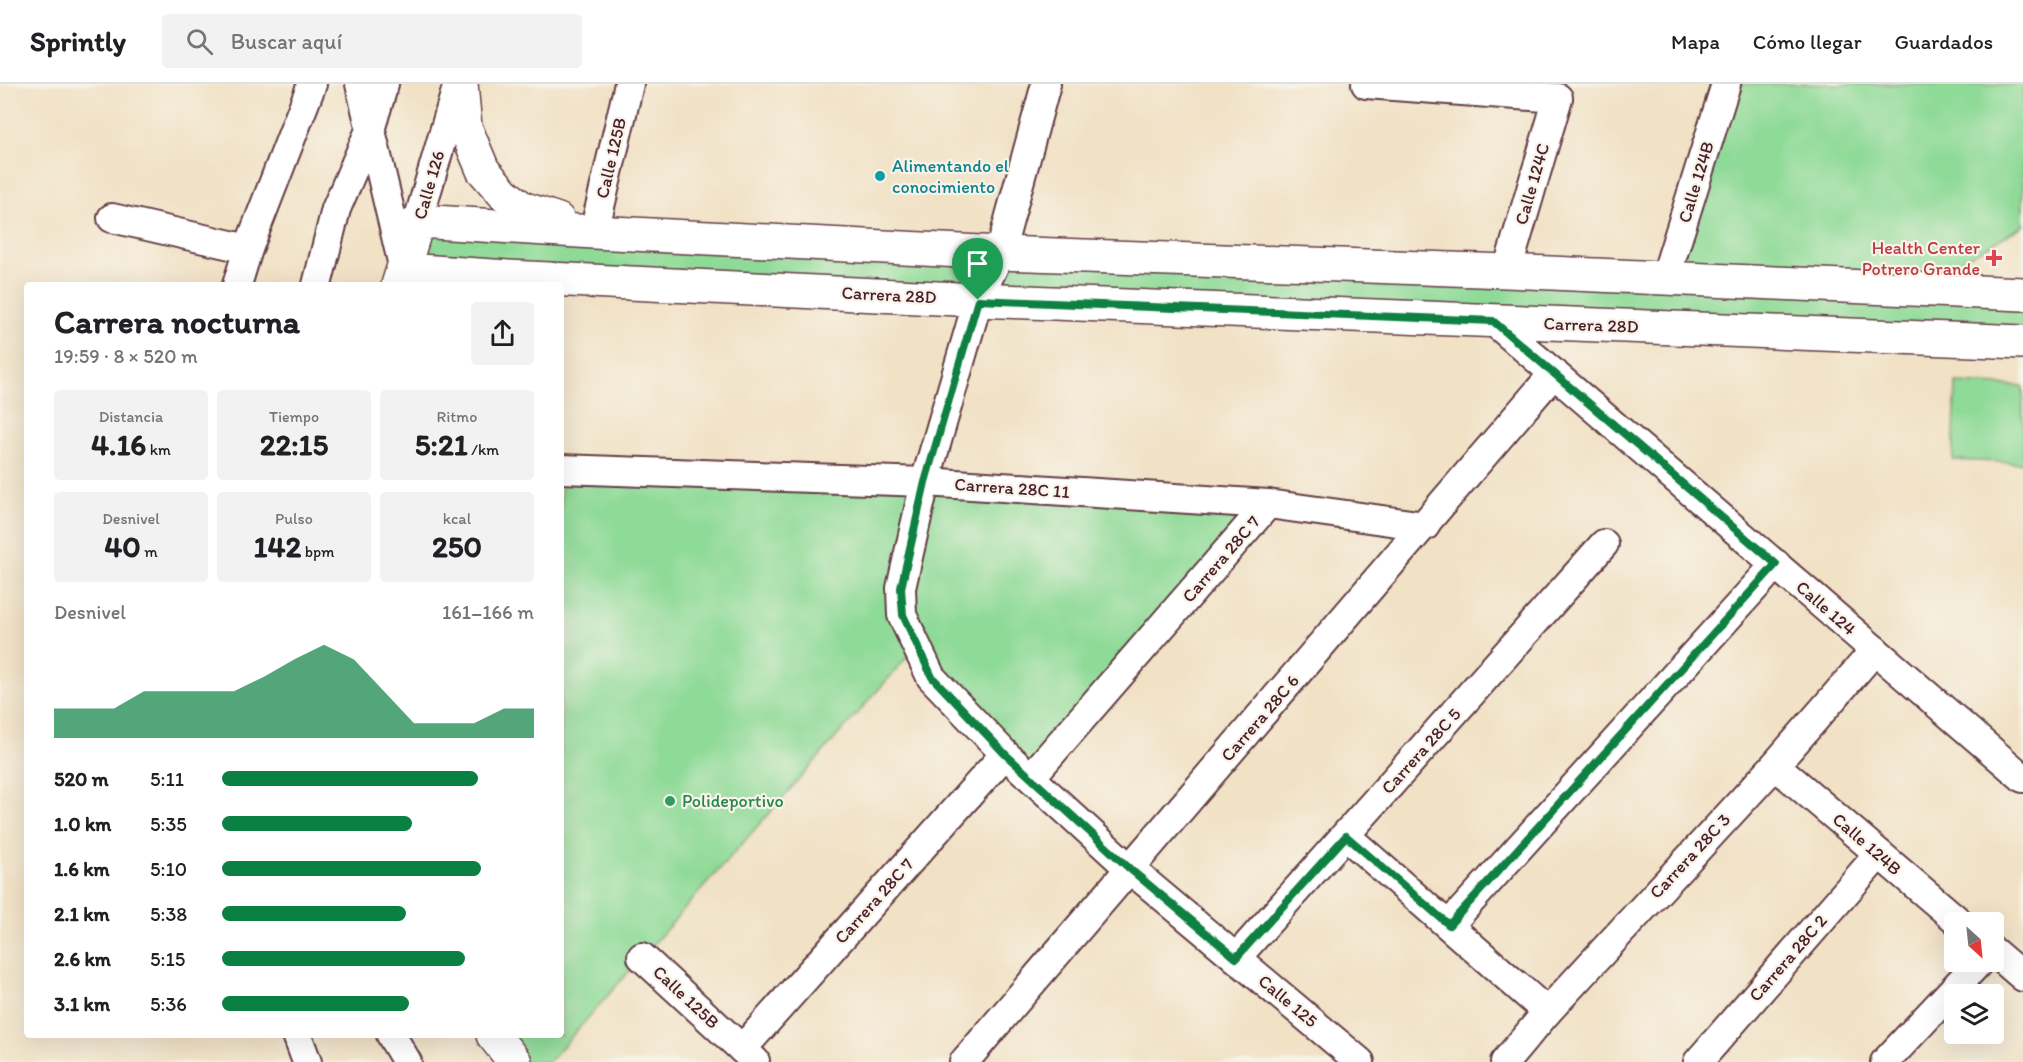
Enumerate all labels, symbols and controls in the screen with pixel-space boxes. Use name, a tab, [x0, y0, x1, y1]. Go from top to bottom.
search box	[162, 14, 582, 68]
text: Sprintly	[30, 24, 126, 58]
icon: search	[183, 25, 216, 58]
text: Buscar aquí	[231, 28, 342, 55]
text: Mapa	[1671, 29, 1720, 54]
text: Cómo llegar	[1753, 29, 1862, 54]
text: Guardados	[1895, 29, 1993, 54]
street label: Calle 125B	[591, 115, 631, 201]
street label: Calle 124B	[1673, 139, 1719, 225]
street label: Calle 124C	[1510, 141, 1554, 227]
street label: Calle 126	[409, 148, 449, 222]
place label: Alimentando el conocimiento	[892, 155, 1009, 198]
marker: Alimentando el conocimiento	[873, 169, 887, 183]
place label: Health Center Potrero Grande	[1862, 237, 1981, 280]
pin	[952, 238, 1003, 300]
icon: arrive	[961, 247, 994, 280]
marker: Health Center Potrero Grande	[1985, 249, 2003, 267]
street label: Carrera 28D	[841, 282, 937, 308]
text: Carrera nocturna	[54, 302, 300, 341]
button: share	[471, 302, 534, 365]
street label: Carrera 28D	[1543, 312, 1639, 338]
text: 19:59 · 8 × 520 m	[54, 344, 198, 368]
text: Distancia	[99, 407, 163, 426]
text: Tiempo	[269, 407, 319, 426]
text: Ritmo	[437, 407, 477, 426]
text: 4.16	[91, 426, 146, 463]
text: 22:15	[260, 426, 328, 463]
text: 5:21	[415, 426, 468, 463]
text: km	[146, 440, 171, 459]
text: /km	[468, 440, 499, 459]
street label: Carrera 28C 11	[954, 473, 1070, 503]
text: Desnivel	[102, 509, 160, 528]
text: Pulso	[275, 509, 313, 528]
text: kcal	[443, 509, 471, 528]
street label: Carrera 28C 7	[1177, 511, 1265, 607]
text: 40	[104, 528, 141, 565]
text: 142	[253, 528, 301, 565]
text: 250	[432, 528, 482, 565]
text: m	[141, 542, 158, 561]
text: bpm	[301, 542, 335, 561]
street label: Calle 124	[1791, 576, 1861, 640]
text: Desnivel	[54, 600, 126, 624]
text: 161–166 m	[442, 600, 534, 624]
street label: Carrera 28C 6	[1216, 670, 1304, 766]
street label: Carrera 28C 5	[1377, 703, 1465, 799]
text: 520 m	[54, 767, 109, 791]
text: 5:11	[150, 767, 184, 791]
place label: Polideportivo	[682, 790, 784, 812]
marker: Polideportivo	[663, 794, 677, 808]
street label: Calle 124B	[1828, 808, 1906, 880]
street label: Carrera 28C 3	[1645, 809, 1735, 903]
text: 1.0 km	[54, 812, 111, 836]
text: 5:35	[150, 812, 187, 836]
street label: Carrera 28C 7	[830, 854, 918, 948]
text: 1.6 km	[54, 857, 110, 881]
text: 5:10	[150, 857, 187, 881]
text: 2.1 km	[54, 902, 110, 926]
text: 5:38	[150, 902, 187, 926]
street label: Carrera 28C 2	[1744, 909, 1832, 1006]
north arrow	[1944, 912, 2004, 972]
map controls	[1944, 912, 2004, 1044]
text: 2.6 km	[54, 947, 111, 971]
text: 5:15	[150, 947, 185, 971]
street label: Calle 125B	[648, 961, 724, 1033]
street label: Calle 125	[1254, 970, 1322, 1032]
button: layers	[1944, 984, 2004, 1044]
text: 3.1 km	[54, 992, 110, 1016]
text: 5:36	[150, 992, 187, 1016]

